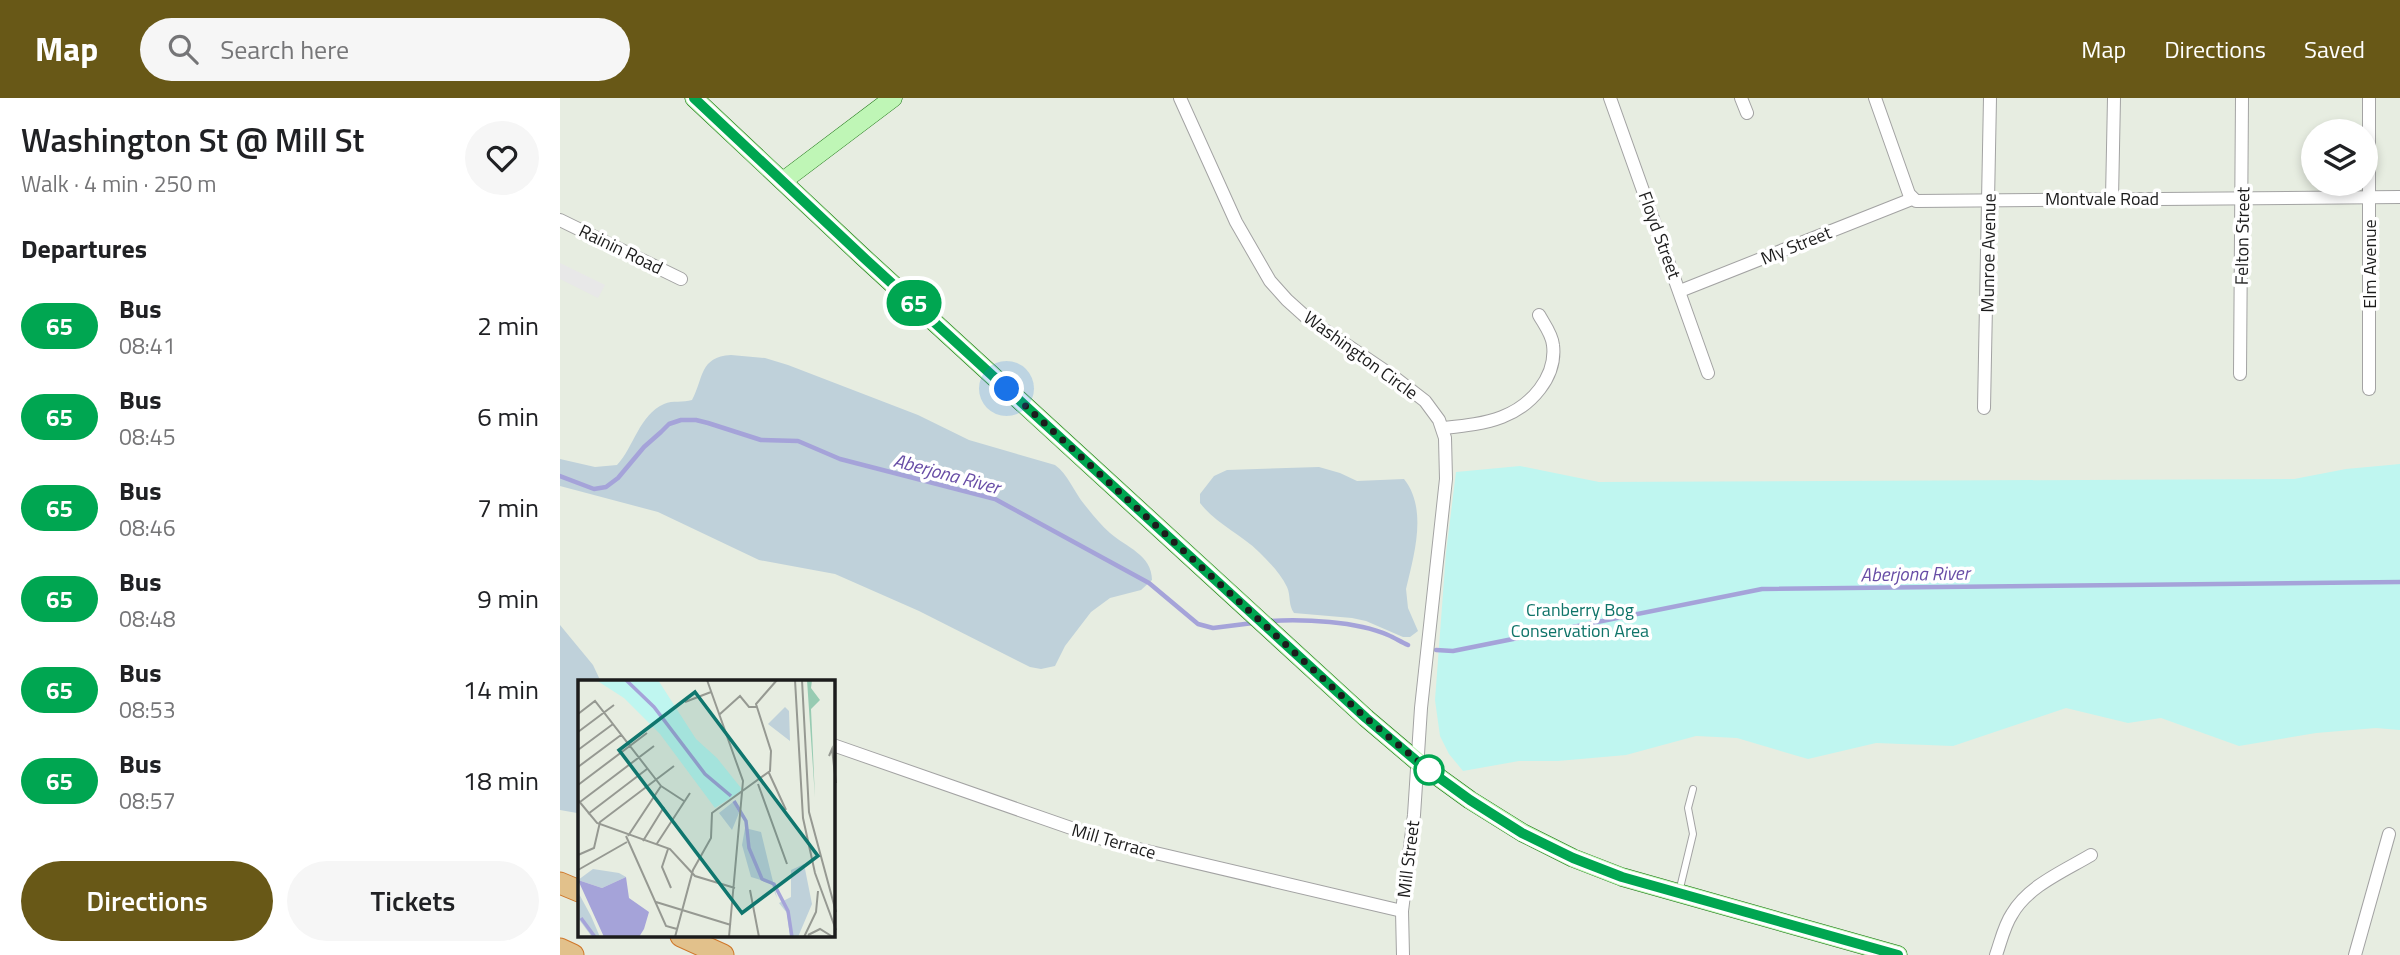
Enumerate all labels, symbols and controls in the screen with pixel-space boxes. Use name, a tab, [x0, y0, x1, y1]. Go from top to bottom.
search box	[140, 18, 630, 81]
text: Map	[35, 24, 98, 74]
icon: search	[164, 30, 202, 68]
text: Search here	[220, 30, 349, 69]
text: Map	[2081, 31, 2126, 67]
text: Directions	[2164, 31, 2266, 67]
text: Saved	[2304, 31, 2365, 67]
text: Washington St @ Mill St	[21, 115, 364, 165]
map controls	[2301, 119, 2378, 196]
button: layers	[2301, 119, 2378, 196]
button: heart	[465, 121, 539, 195]
text: Walk · 4 min · 250 m	[21, 166, 217, 201]
street label: Montvale Road	[2045, 185, 2159, 212]
street label: Felton Street	[2228, 186, 2256, 285]
street label: Floyd Street	[1632, 187, 1689, 283]
street label: Munroe Avenue	[1973, 193, 2003, 313]
street label: Rainin Road	[575, 217, 667, 281]
street label: My Street	[1757, 218, 1836, 271]
street label: Elm Avenue	[2356, 219, 2383, 309]
text: Departures	[21, 229, 147, 268]
line badge: 65	[882, 280, 946, 326]
text: 65	[901, 285, 927, 321]
text: Bus	[119, 289, 161, 328]
street label: Washington Circle	[1298, 304, 1424, 406]
text: 2 min	[477, 306, 539, 345]
text: 65	[46, 308, 73, 344]
text: 08:41	[119, 328, 176, 363]
your location	[989, 371, 1024, 406]
text: Bus	[119, 380, 161, 419]
text: 6 min	[477, 397, 539, 436]
text: 65	[46, 399, 73, 435]
text: 08:45	[119, 419, 176, 454]
water label: Aberjona River	[891, 445, 1005, 502]
text: Bus	[119, 471, 161, 510]
text: 7 min	[477, 488, 539, 527]
text: 65	[46, 490, 73, 526]
text: 08:46	[119, 510, 176, 545]
water label: Aberjona River	[1860, 558, 1972, 588]
text: Bus	[119, 562, 161, 601]
text: 9 min	[477, 579, 539, 618]
text: 65	[46, 581, 73, 617]
park label: Cranberry Bog Conservation Area	[1511, 596, 1649, 644]
text: 08:48	[119, 601, 176, 636]
text: Bus	[119, 653, 161, 692]
text: 14 min	[463, 670, 539, 709]
text: 65	[46, 672, 73, 708]
inset map	[578, 680, 835, 937]
text: 08:53	[119, 692, 176, 727]
text: Bus	[119, 744, 161, 783]
unlabelled marker	[1414, 755, 1444, 785]
text: 18 min	[463, 761, 539, 800]
text: 65	[46, 763, 73, 799]
text: 08:57	[119, 783, 176, 818]
street label: Mill Terrace	[1069, 816, 1159, 866]
street label: Mill Street	[1390, 818, 1426, 899]
button: Directions	[21, 861, 273, 941]
button: Tickets	[287, 861, 539, 941]

